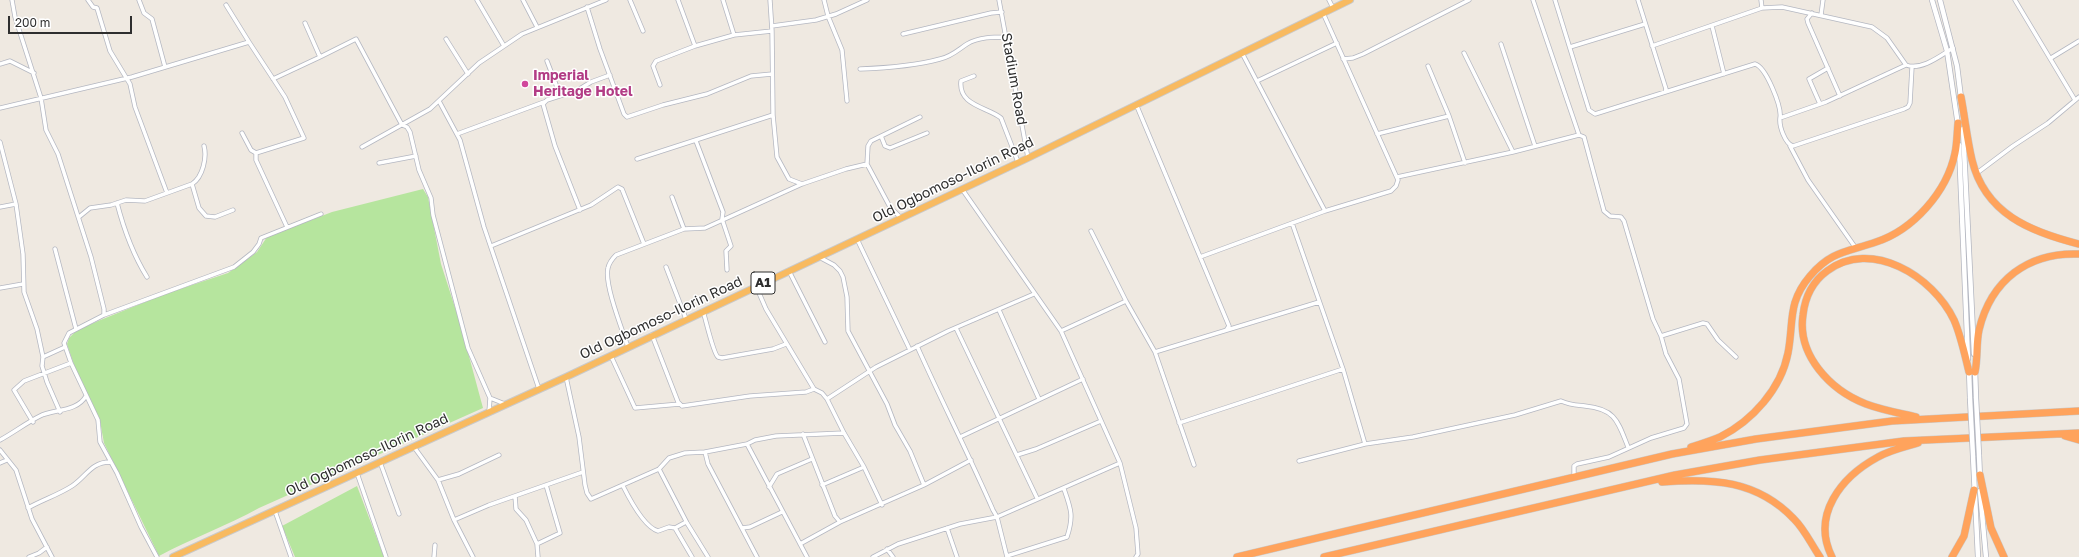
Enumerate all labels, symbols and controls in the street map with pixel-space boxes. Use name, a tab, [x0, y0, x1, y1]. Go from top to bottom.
scale bar	[10, 8, 134, 34]
text: 200 m	[15, 15, 50, 30]
street label: Stadium Road	[998, 32, 1030, 126]
place label: Imperial Heritage Hotel	[533, 68, 633, 100]
marker: Imperial Heritage Hotel	[520, 79, 530, 89]
street label: Old Ogbomoso-Ilorin Road	[870, 134, 1036, 226]
road number: A1	[751, 272, 775, 294]
street label: Old Ogbomoso-Ilorin Road	[577, 273, 745, 363]
street label: Old Ogbomoso-Ilorin Road	[283, 410, 451, 500]

